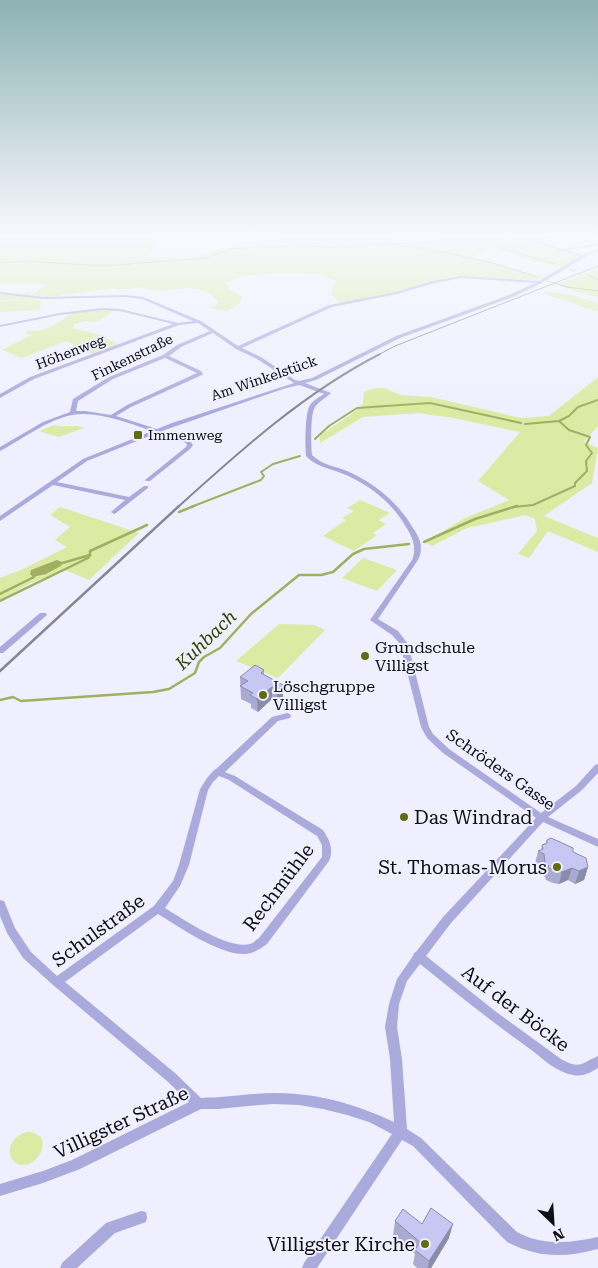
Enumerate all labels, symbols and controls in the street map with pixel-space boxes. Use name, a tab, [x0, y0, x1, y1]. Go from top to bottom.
street label: Finkenstraße	[89, 330, 175, 384]
street label: Höhenweg	[33, 332, 107, 372]
street label: Am Winkelstück	[209, 352, 319, 404]
place label: Immenweg	[148, 427, 222, 443]
marker: Immenweg	[132, 429, 144, 441]
water label: Kuhbach	[170, 606, 240, 674]
place label: Grundschule Villigst	[375, 638, 475, 675]
marker: Grundschule Villigst	[359, 650, 371, 662]
place label: Löschgruppe Villigst	[273, 677, 375, 714]
marker: Löschgruppe Villigst	[257, 689, 269, 701]
street label: Schröders Gasse	[443, 725, 559, 814]
place label: Das Windrad	[414, 806, 532, 829]
marker: Das Windrad	[398, 811, 410, 823]
street label: Rechmühle	[238, 839, 319, 936]
place label: St. Thomas-Morus	[378, 856, 547, 879]
marker: St. Thomas-Morus	[551, 861, 563, 873]
street label: Schulstraße	[47, 889, 149, 972]
street label: Auf der Böcke	[457, 960, 574, 1056]
street label: Villigster Straße	[50, 1081, 192, 1164]
north arrow	[528, 1198, 578, 1248]
text: N	[550, 1225, 567, 1244]
place label: Villigster Kirche	[267, 1233, 415, 1256]
marker: Villigster Kirche	[419, 1238, 431, 1250]

